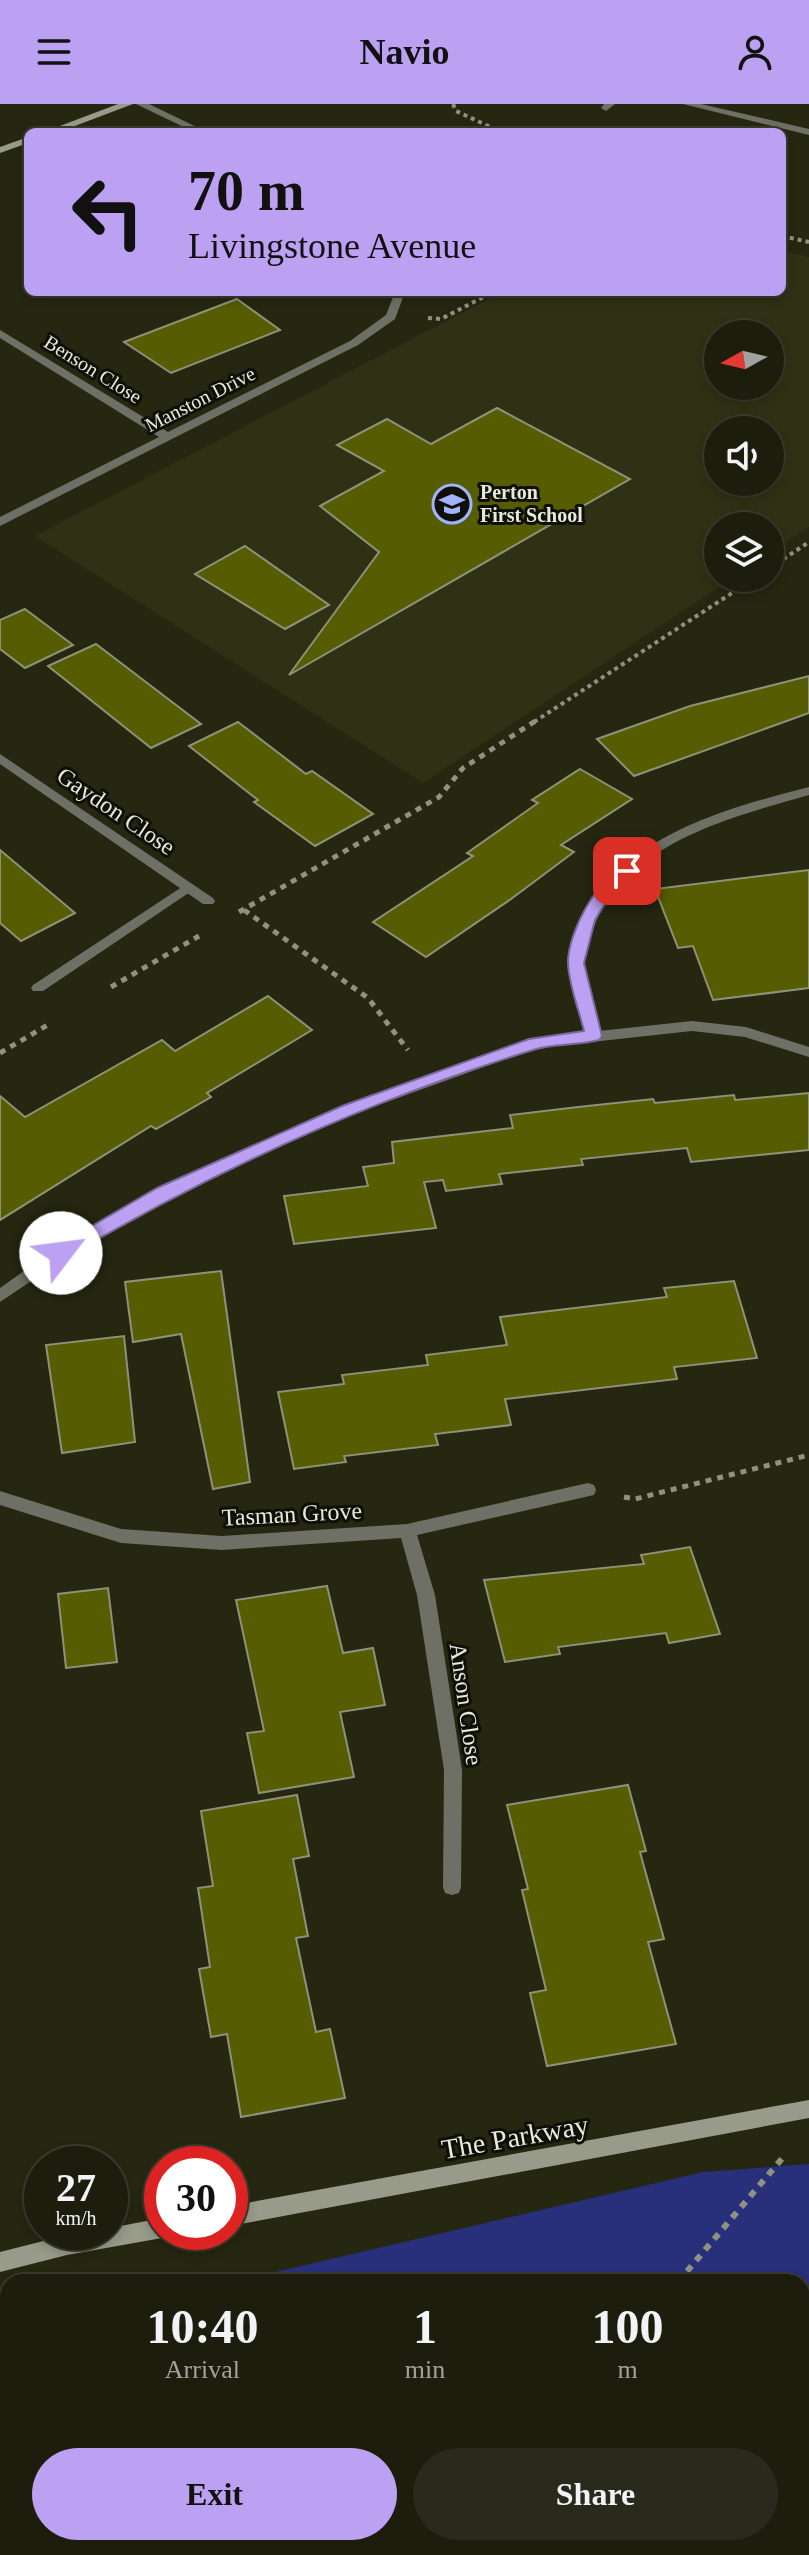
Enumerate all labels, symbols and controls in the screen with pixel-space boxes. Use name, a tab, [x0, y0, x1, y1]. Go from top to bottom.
icon: menu	[32, 30, 76, 74]
icon: person	[733, 30, 777, 74]
text: Navio	[360, 32, 450, 72]
icon: left	[56, 160, 160, 264]
text: 70 m	[188, 160, 305, 222]
text: Livingstone Avenue	[188, 226, 476, 266]
north arrow	[704, 320, 784, 400]
map controls	[704, 320, 784, 592]
street label: Benson Close	[40, 330, 146, 408]
street label: Manston Drive	[141, 362, 259, 436]
button: sound	[704, 416, 784, 496]
place label: Perton First School	[480, 481, 583, 526]
school or university icon: Perton First School	[431, 483, 473, 525]
button: layers	[704, 512, 784, 592]
street label: Gaydon Close	[52, 762, 180, 860]
pin	[593, 837, 661, 905]
icon: arrive	[605, 849, 649, 893]
position arrow	[19, 1211, 103, 1295]
street label: Tasman Grove	[221, 1497, 363, 1531]
street label: Anson Close	[445, 1641, 487, 1767]
street label: The Parkway	[439, 2109, 591, 2165]
speed limit sign: 30	[144, 2146, 248, 2250]
text: 27	[56, 2165, 96, 2210]
text: km/h	[55, 2207, 97, 2229]
text: 10:40	[146, 2300, 258, 2353]
text: 1	[413, 2300, 437, 2353]
text: 100	[592, 2300, 664, 2353]
text: Arrival	[165, 2355, 240, 2384]
text: min	[405, 2355, 445, 2384]
text: m	[617, 2355, 638, 2384]
button: Exit	[32, 2448, 397, 2540]
button: Share	[413, 2448, 778, 2540]

